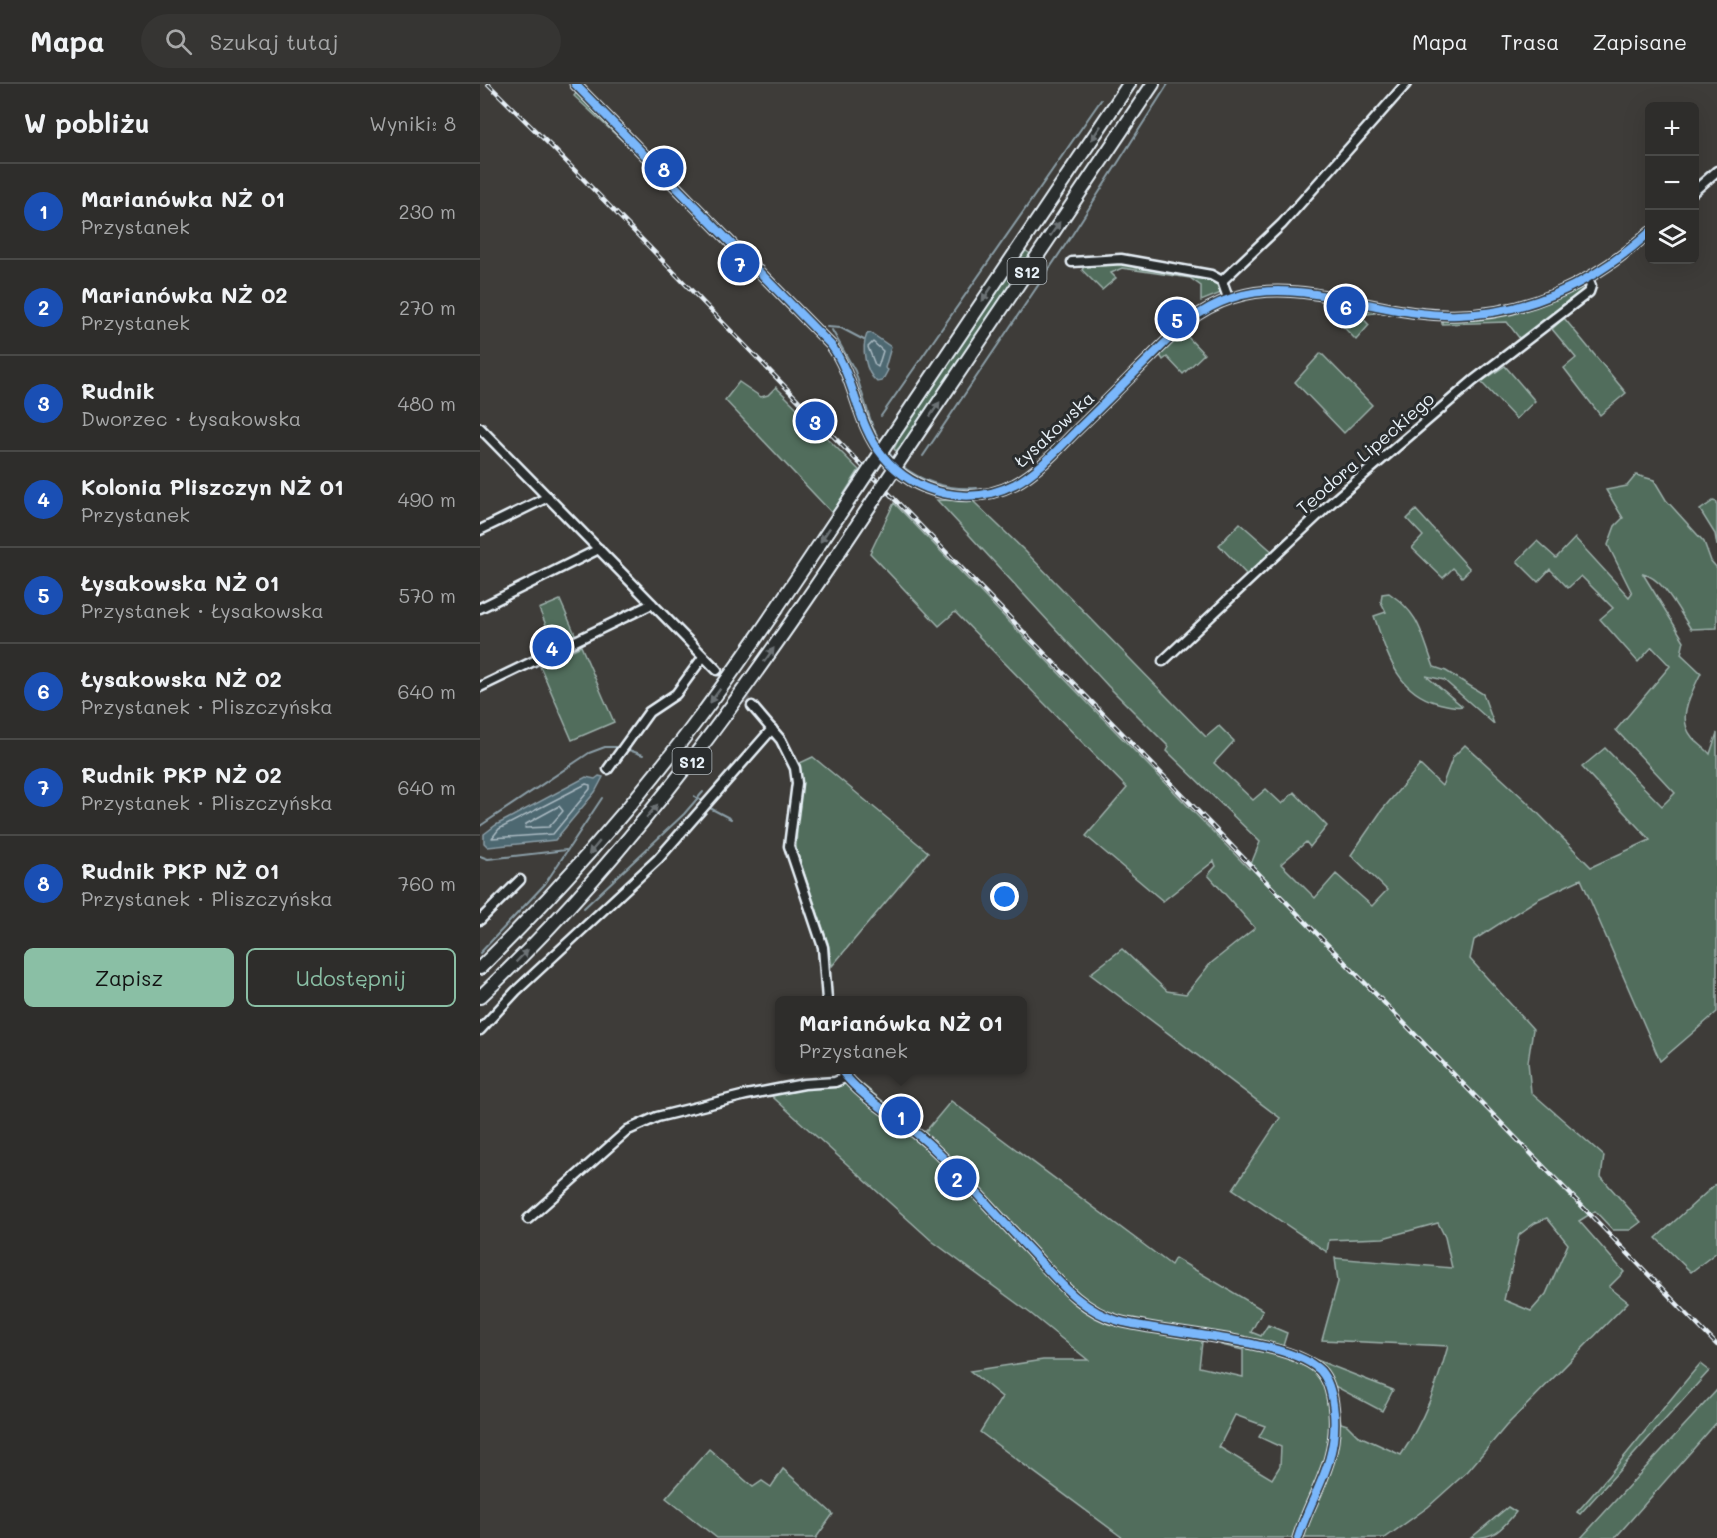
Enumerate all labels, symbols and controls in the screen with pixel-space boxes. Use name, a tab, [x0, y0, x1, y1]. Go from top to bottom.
search box	[141, 14, 561, 68]
text: Mapa	[30, 23, 105, 59]
icon: search	[162, 25, 195, 58]
text: Szukaj tutaj	[210, 27, 339, 56]
text: Mapa	[1412, 28, 1468, 55]
text: Trasa	[1501, 28, 1559, 55]
text: Zapisane	[1592, 28, 1687, 55]
map controls	[1645, 102, 1699, 264]
button: +	[1645, 102, 1699, 156]
text: W pobliżu	[24, 106, 150, 140]
text: Wyniki: 8	[369, 110, 456, 136]
one-way arrow	[1090, 124, 1102, 140]
pin: 8	[644, 146, 684, 190]
button: −	[1645, 156, 1699, 210]
text: Marianówka NŻ 01	[81, 184, 285, 213]
text: 1	[39, 198, 48, 224]
text: 230 m	[398, 198, 456, 224]
button: layers	[1645, 210, 1699, 264]
text: Przystanek	[81, 213, 190, 239]
one-way arrow	[1049, 221, 1060, 237]
pin: 7	[720, 240, 760, 285]
road number: S12	[1008, 258, 1046, 284]
text: Marianówka NŻ 02	[81, 280, 288, 309]
pin: 6	[1326, 284, 1366, 328]
one-way arrow	[981, 286, 993, 302]
text: 2	[38, 294, 49, 320]
text: 270 m	[399, 294, 456, 320]
pin: 5	[1158, 296, 1196, 342]
text: Przystanek	[81, 309, 190, 335]
text: Rudnik	[81, 376, 155, 405]
street label: Łysakowska	[1009, 386, 1099, 472]
street label: Teodora Lipeckiego	[1291, 386, 1439, 519]
text: 3	[38, 390, 50, 416]
text: 480 m	[397, 390, 456, 416]
pin: 3	[796, 398, 834, 444]
one-way arrow	[929, 401, 941, 417]
text: Dworzec · Łysakowska	[81, 405, 301, 431]
text: Kolonia Pliszczyn NŻ 01	[81, 472, 344, 501]
text: 4	[37, 486, 50, 512]
text: 490 m	[398, 486, 456, 512]
text: Przystanek	[81, 501, 190, 527]
one-way arrow	[820, 527, 831, 544]
text: Łysakowska NŻ 01	[81, 568, 279, 597]
text: 5	[38, 582, 49, 608]
text: 570 m	[399, 582, 456, 608]
text: Przystanek · Łysakowska	[81, 597, 324, 623]
pin: 4	[532, 624, 572, 670]
one-way arrow	[763, 647, 775, 663]
text: Łysakowska NŻ 02	[81, 664, 282, 693]
text: 6	[37, 678, 50, 704]
text: 640 m	[398, 678, 456, 704]
one-way arrow	[709, 687, 721, 703]
text: Przystanek · Pliszczyńska	[81, 693, 333, 719]
road number: S12	[672, 748, 712, 774]
text: Rudnik PKP NŻ 02	[81, 760, 282, 789]
text: 7	[38, 774, 49, 800]
text: 640 m	[398, 774, 456, 800]
text: Przystanek · Pliszczyńska	[81, 789, 333, 815]
one-way arrow	[645, 804, 658, 819]
one-way arrow	[588, 840, 601, 855]
text: Rudnik PKP NŻ 01	[81, 856, 279, 885]
text: 8	[37, 870, 50, 896]
text: 760 m	[398, 870, 456, 896]
your location	[990, 882, 1019, 911]
text: Przystanek · Pliszczyńska	[81, 885, 333, 911]
button: Zapisz	[24, 948, 234, 1007]
button: Udostępnij	[246, 948, 456, 1007]
one-way arrow	[514, 949, 528, 963]
popup	[775, 996, 1027, 1074]
text: Marianówka NŻ 01	[799, 1008, 1003, 1037]
text: Przystanek	[799, 1037, 908, 1063]
pin: 1	[882, 1094, 920, 1138]
pin: 2	[938, 1156, 976, 1200]

